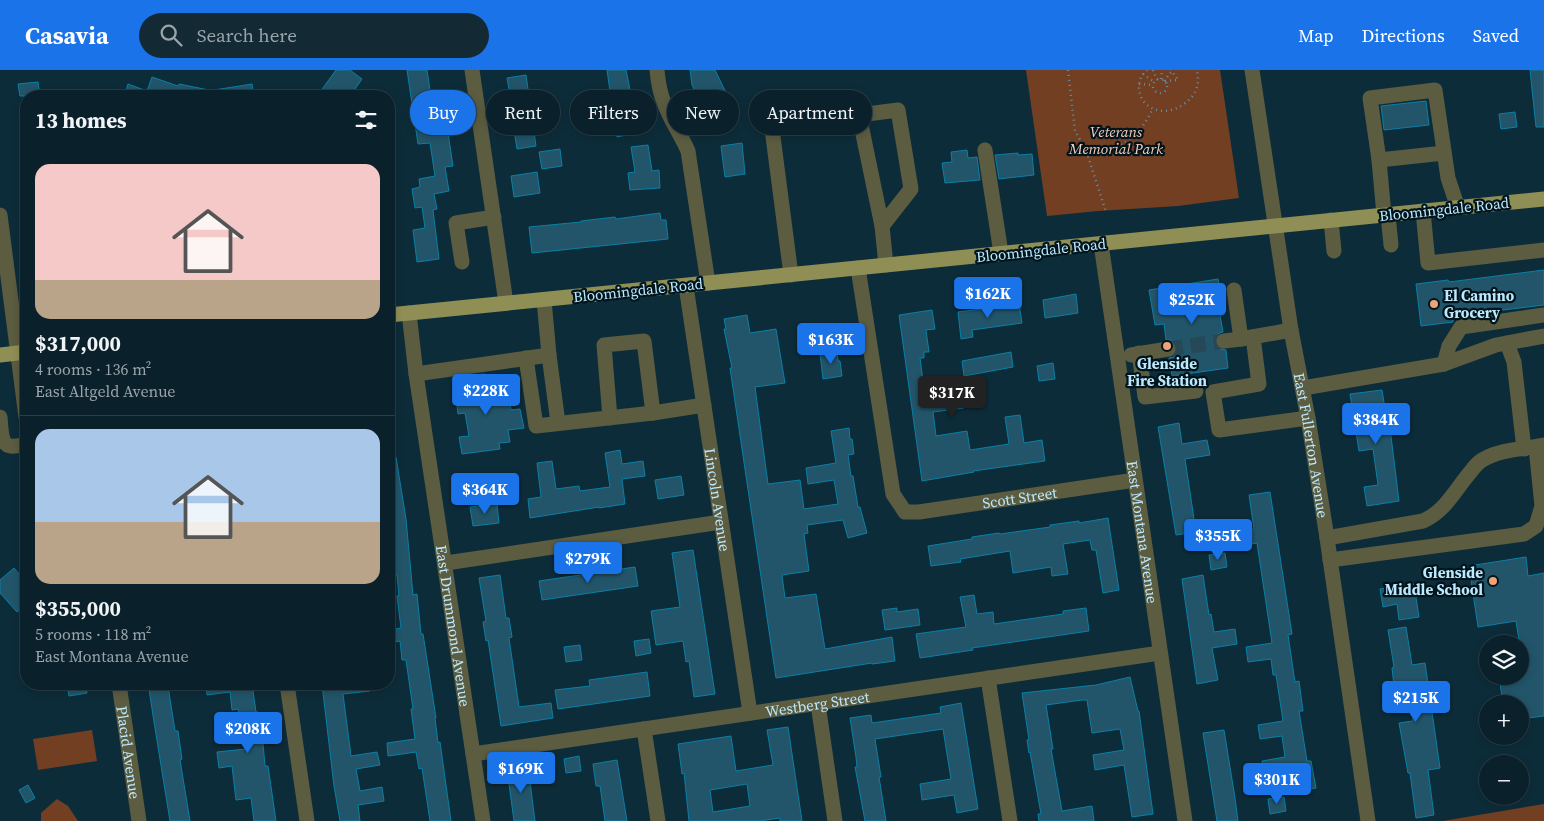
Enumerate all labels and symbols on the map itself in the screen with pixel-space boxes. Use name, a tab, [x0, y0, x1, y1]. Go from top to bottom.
park label: Veterans Memorial Park	[1068, 121, 1164, 159]
street label: Bloomingdale Road	[1378, 192, 1510, 226]
street label: Bloomingdale Road	[975, 233, 1107, 267]
street label: Bloomingdale Road	[572, 273, 704, 307]
pin: $162K	[953, 276, 1023, 319]
pin: $252K	[1157, 282, 1227, 325]
place label: El Camino Grocery	[1444, 285, 1515, 323]
marker: El Camino Grocery	[1428, 298, 1440, 310]
pin: $163K	[796, 322, 866, 365]
marker: Glenside Fire Station	[1161, 340, 1173, 352]
place label: Glenside Fire Station	[1127, 353, 1207, 391]
street label: East Fullerton Avenue	[1289, 371, 1334, 520]
pin: $228K	[451, 374, 521, 416]
pin: $317K	[917, 376, 987, 418]
pin: $384K	[1341, 402, 1411, 445]
street label: Lincoln Avenue	[700, 446, 736, 553]
street label: East Montana Avenue	[1122, 459, 1164, 605]
pin: $364K	[450, 472, 520, 515]
street label: Scott Street	[981, 481, 1058, 513]
pin: $355K	[1183, 518, 1253, 561]
pin: $279K	[553, 542, 623, 584]
street label: East Drummond Avenue	[431, 544, 476, 708]
place label: Glenside Middle School	[1385, 562, 1483, 600]
marker: Glenside Middle School	[1487, 575, 1499, 587]
pin: $215K	[1381, 680, 1451, 723]
street label: Westberg Street	[764, 685, 871, 721]
street label: Placid Avenue	[112, 704, 146, 801]
pin: $208K	[213, 712, 283, 754]
pin: $169K	[486, 752, 556, 794]
pin: $301K	[1242, 762, 1312, 805]

